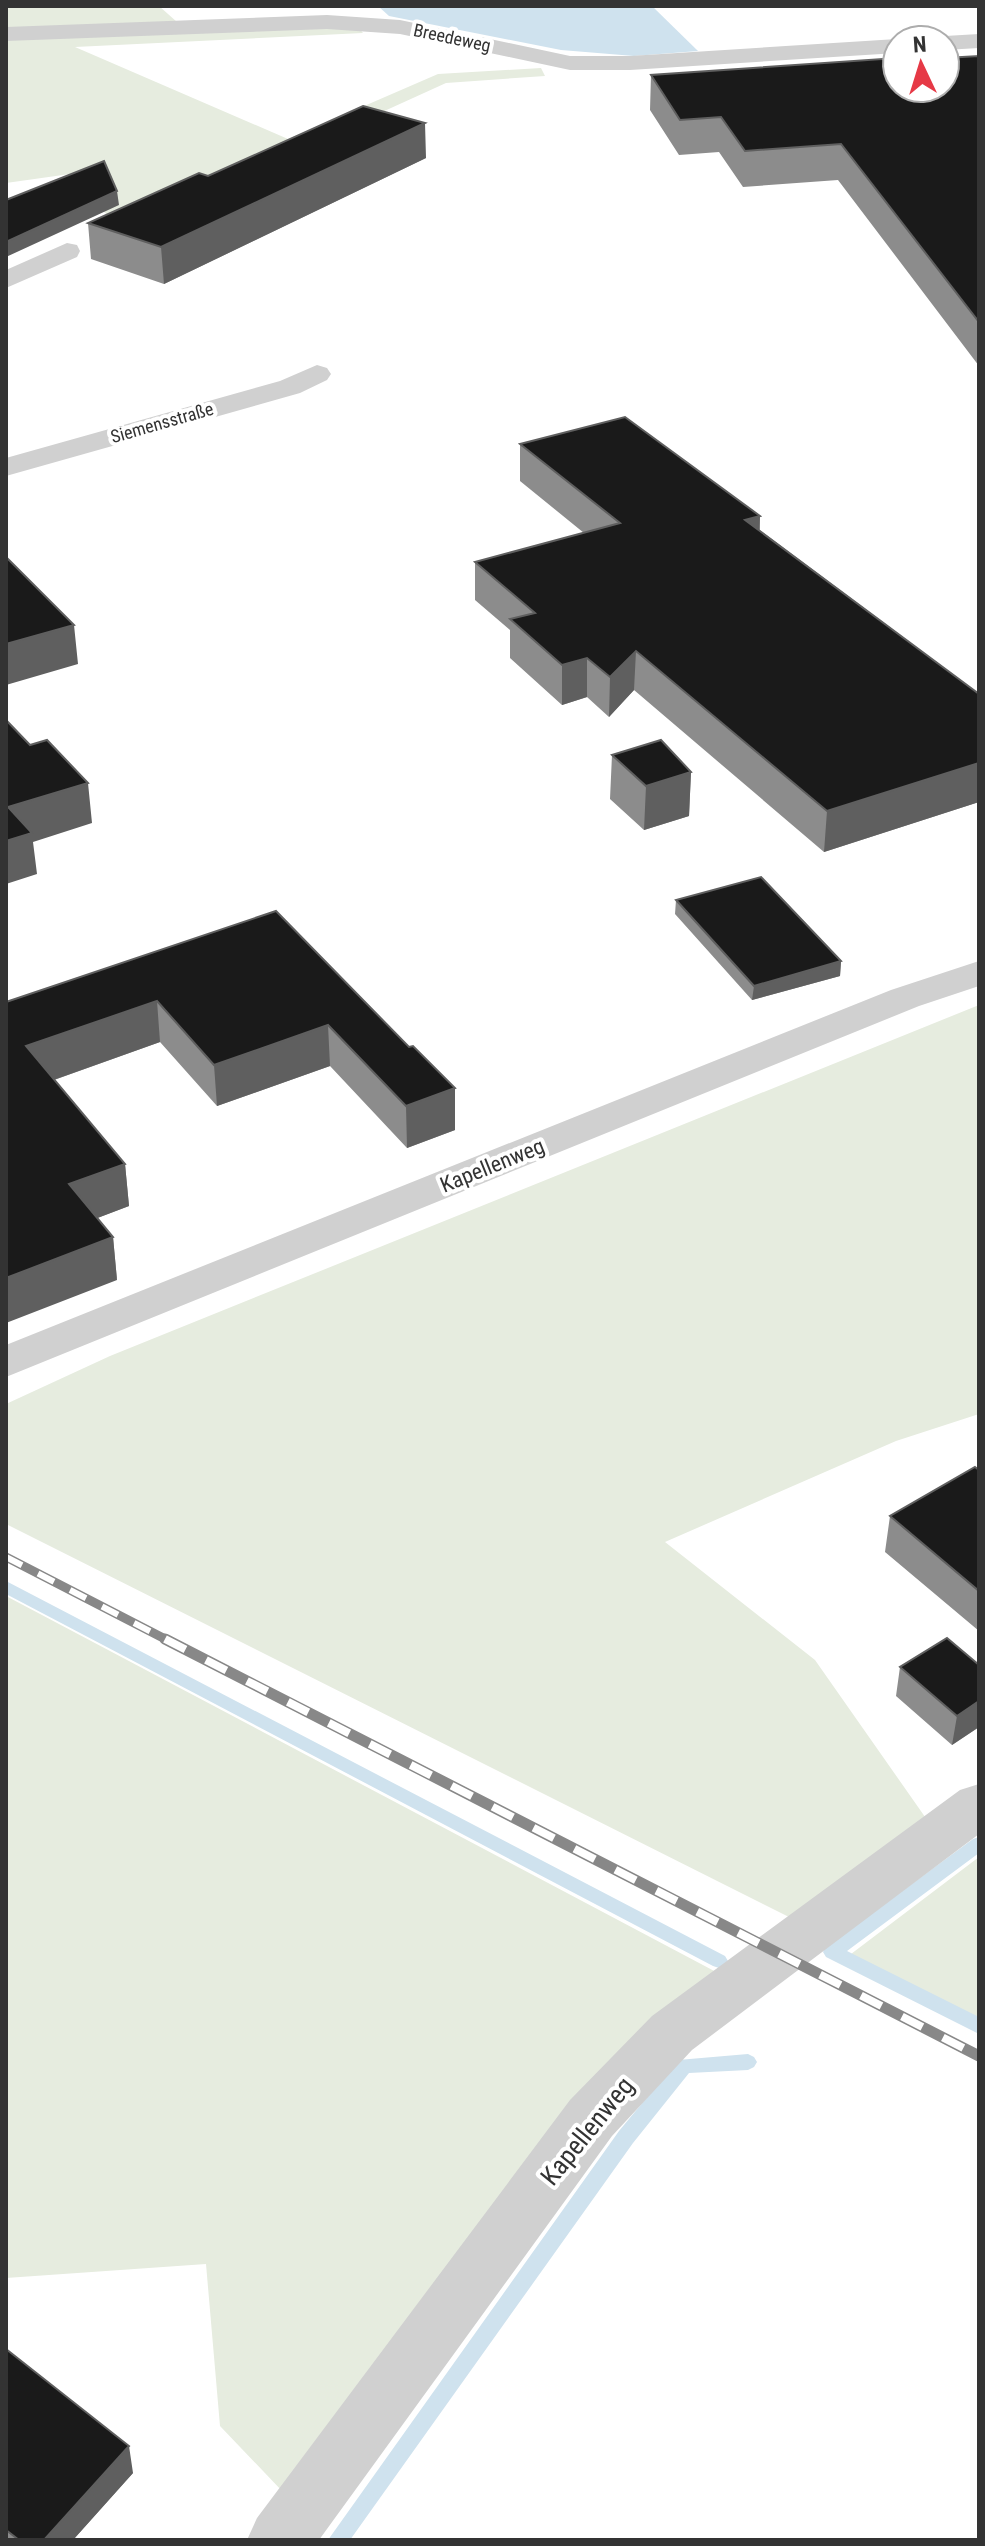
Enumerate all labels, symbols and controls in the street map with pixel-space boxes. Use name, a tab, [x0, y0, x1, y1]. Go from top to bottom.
street label: Breedeweg	[412, 19, 493, 56]
north arrow	[881, 24, 961, 104]
text: N	[912, 32, 927, 57]
street label: Siemensstraße	[108, 398, 216, 447]
street label: Kapellenweg	[436, 1133, 548, 1198]
street label: Kapellenweg	[534, 2071, 640, 2191]

